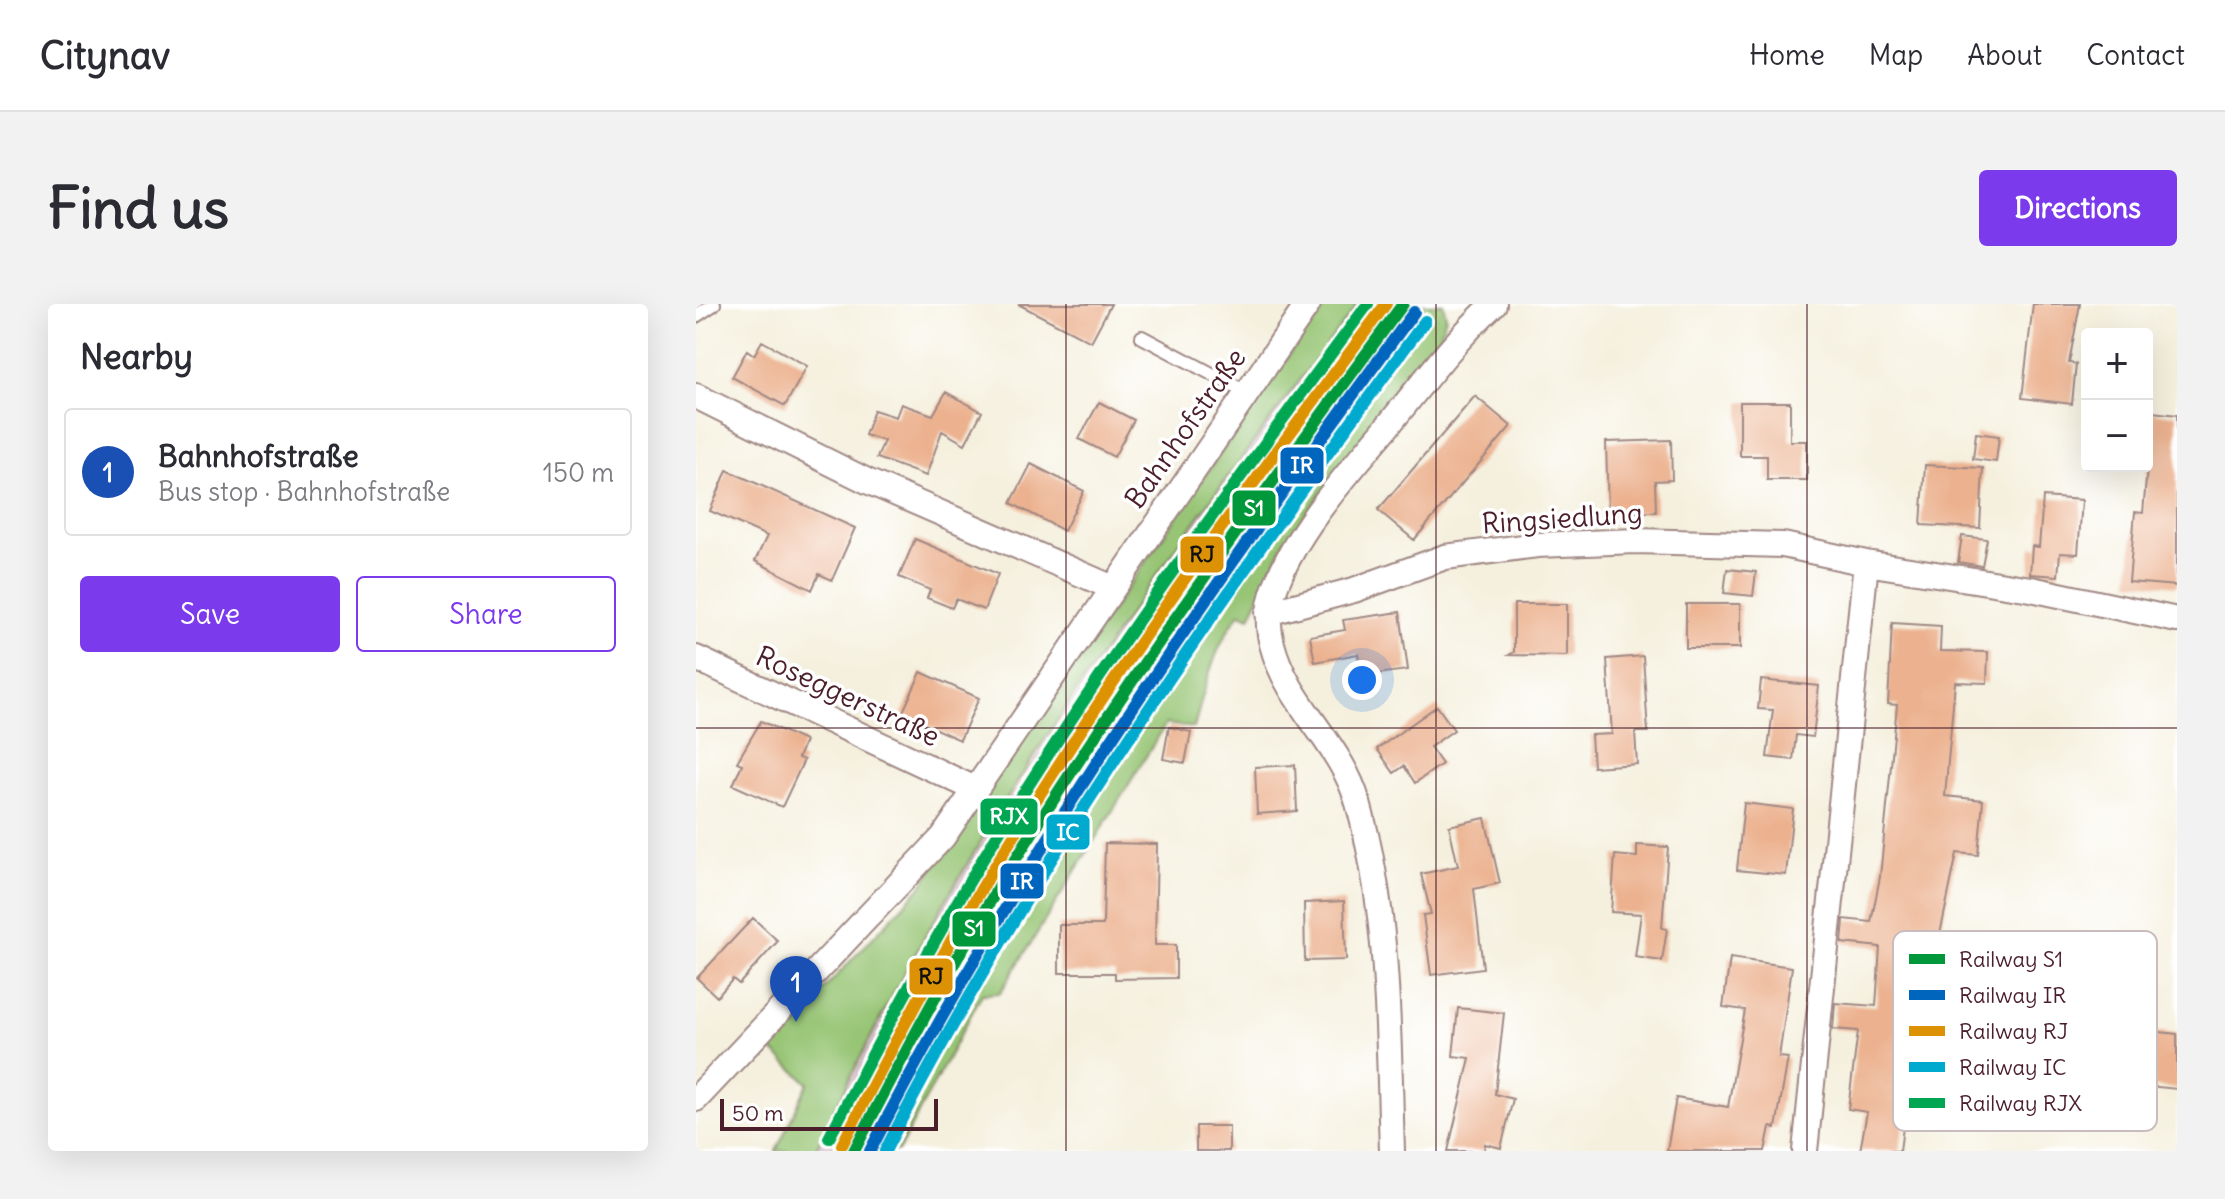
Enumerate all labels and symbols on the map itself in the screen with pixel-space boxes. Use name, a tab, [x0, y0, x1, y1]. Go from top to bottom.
street label: Bahnhofstraße	[1117, 341, 1253, 515]
line badge: IR	[1279, 446, 1325, 485]
text: IR	[1290, 451, 1314, 479]
line badge: S1	[1231, 489, 1277, 527]
text: S1	[1244, 494, 1264, 522]
street label: Ringsiedlung	[1480, 494, 1644, 542]
line badge: RJ	[1179, 535, 1225, 574]
text: RJ	[1189, 540, 1215, 568]
street label: Roseggerstraße	[750, 638, 946, 754]
your location	[1342, 660, 1382, 700]
line badge: RJX	[979, 797, 1039, 836]
text: RJX	[989, 802, 1029, 830]
line badge: IC	[1045, 813, 1091, 851]
text: IC	[1056, 818, 1080, 846]
line badge: IR	[999, 862, 1045, 900]
text: IR	[1010, 867, 1034, 895]
line badge: S1	[951, 910, 997, 948]
text: S1	[964, 914, 984, 942]
legend	[1893, 931, 2157, 1131]
text: Railway S1	[1959, 945, 2063, 973]
pin: 1	[770, 956, 822, 1022]
line badge: RJ	[908, 957, 954, 996]
text: RJ	[918, 962, 944, 990]
text: Railway IR	[1959, 981, 2066, 1009]
text: Railway RJ	[1959, 1017, 2068, 1045]
text: Railway IC	[1959, 1053, 2066, 1081]
text: Railway RJX	[1959, 1089, 2082, 1117]
scale bar	[720, 1095, 938, 1131]

